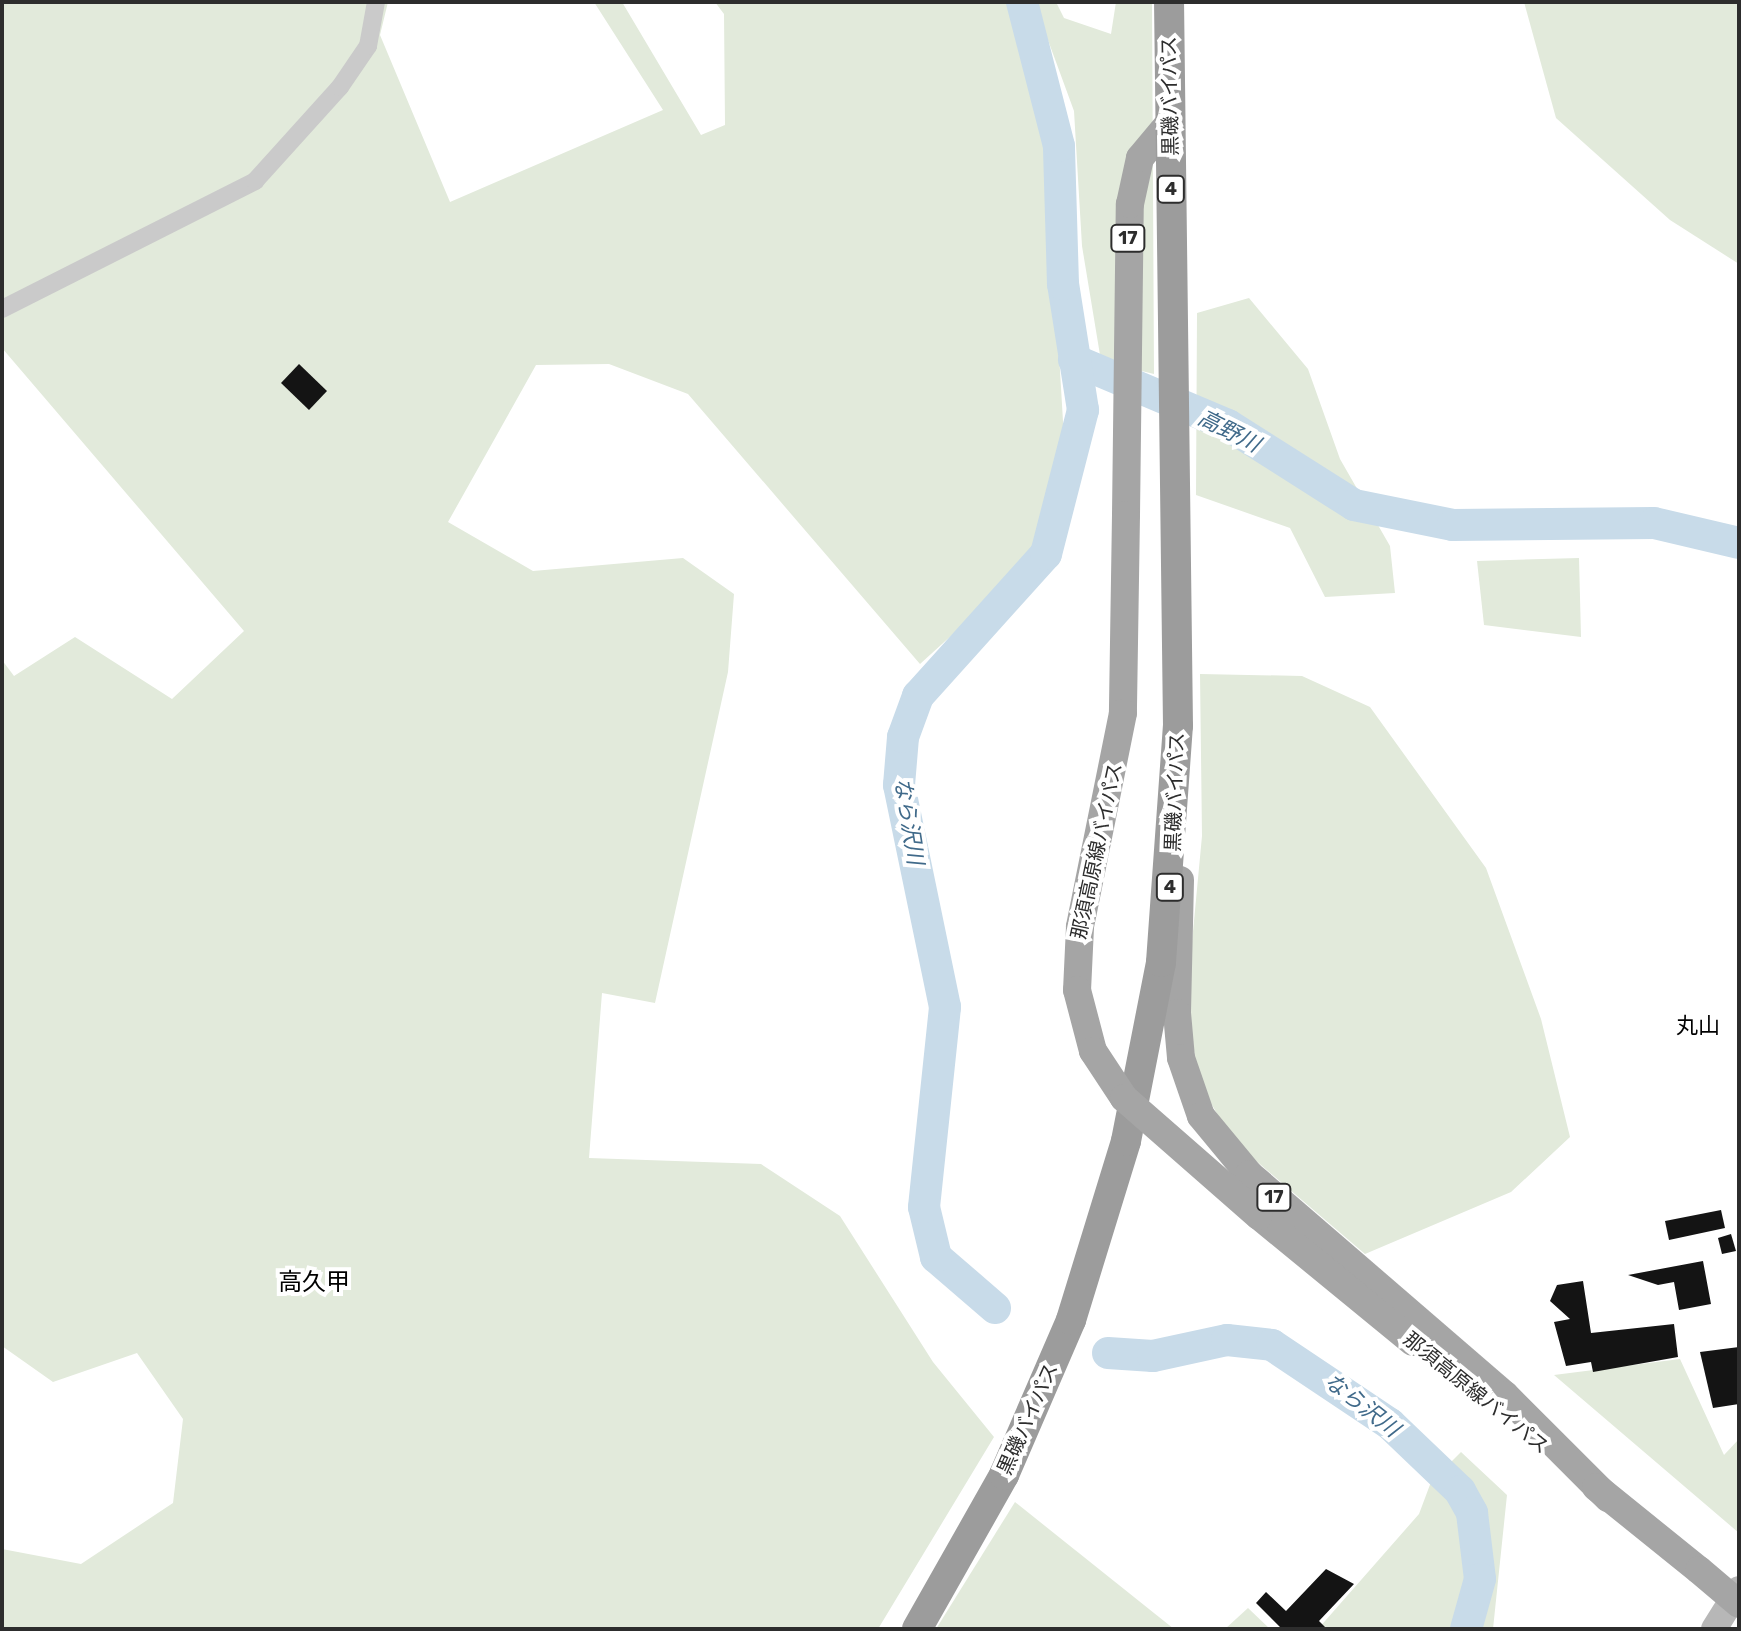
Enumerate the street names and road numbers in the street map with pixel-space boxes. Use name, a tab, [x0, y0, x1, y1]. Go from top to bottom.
street label: 黒磯バイパス	[1157, 36, 1183, 156]
road number: 4	[1155, 175, 1187, 203]
road number: 17	[1110, 224, 1146, 252]
street label: 黒磯バイパス	[1161, 732, 1189, 852]
street label: 那須高原線バイパス	[1067, 760, 1127, 942]
road number: 4	[1154, 873, 1186, 901]
road number: 17	[1256, 1183, 1292, 1211]
street label: 那須高原線バイパス	[1399, 1327, 1553, 1459]
street label: 黒磯バイパス	[993, 1359, 1063, 1479]

